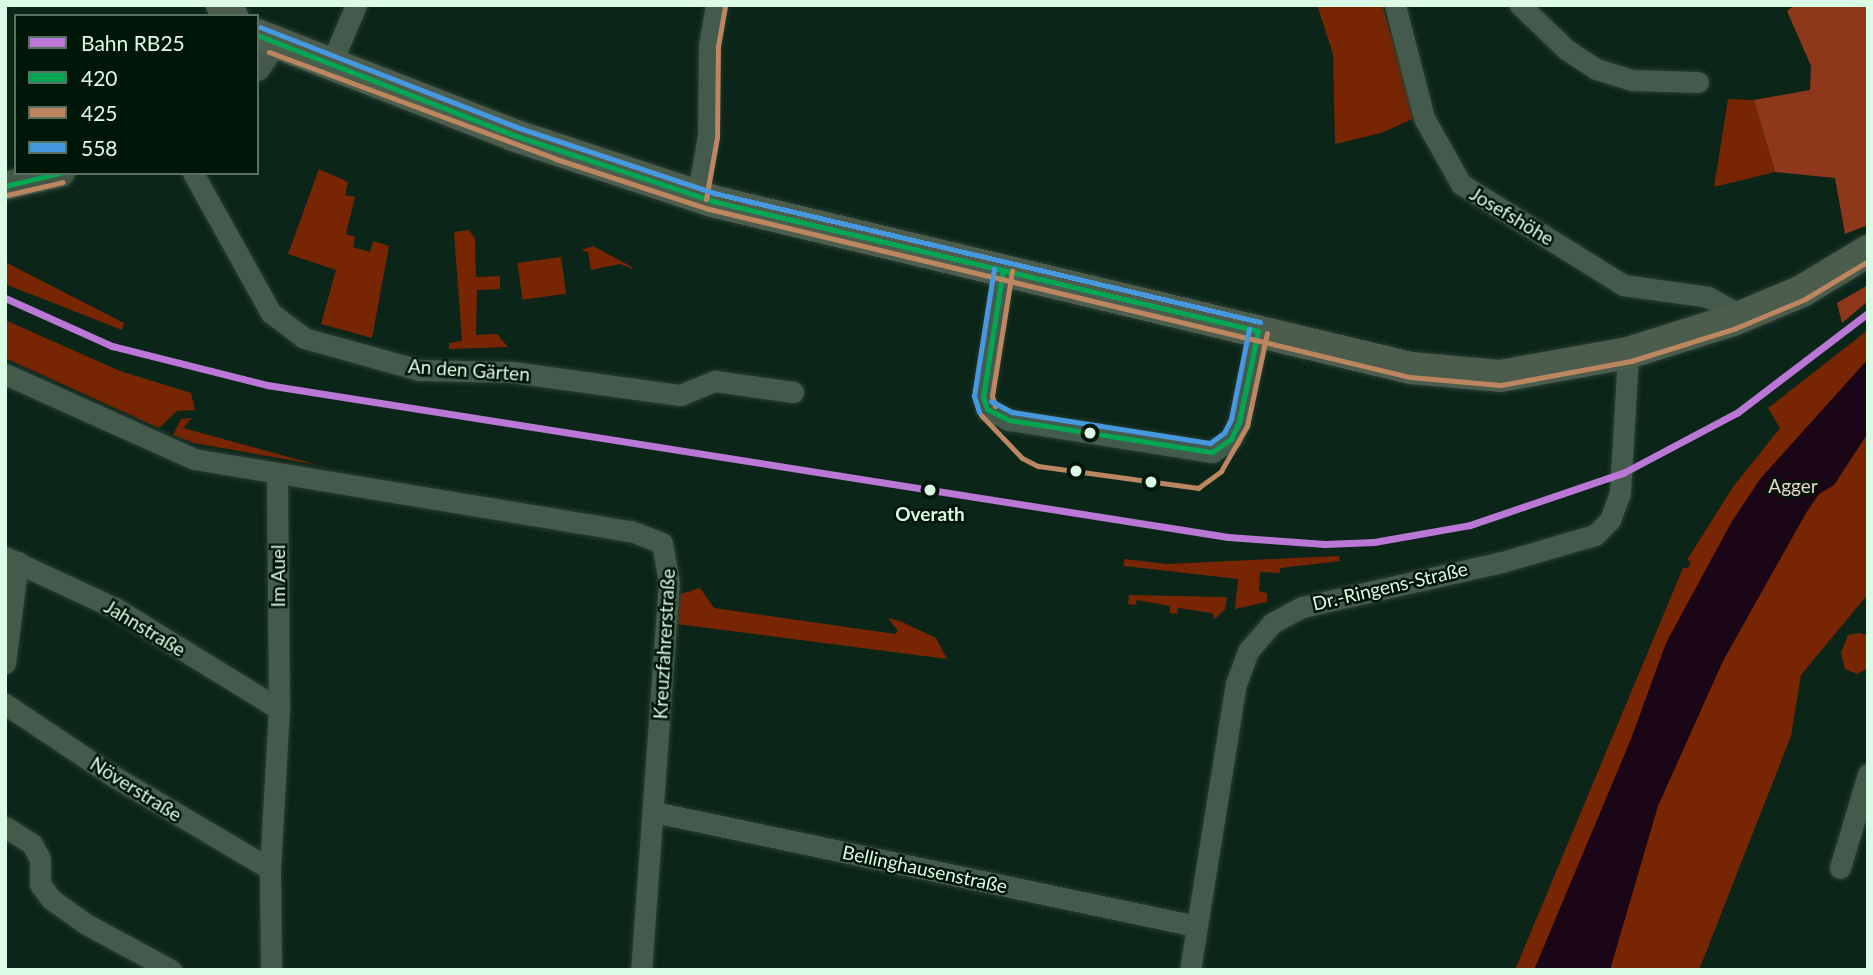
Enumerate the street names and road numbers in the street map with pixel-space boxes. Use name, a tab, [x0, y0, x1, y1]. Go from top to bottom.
street label: Josefshöhe	[1466, 182, 1558, 250]
street label: An den Gärten	[407, 354, 531, 386]
street label: Im Auel	[267, 544, 289, 608]
street label: Dr.-Ringens-Straße	[1310, 557, 1470, 615]
street label: Kreuzfahrerstraße	[649, 568, 679, 720]
street label: Jahnstraße	[100, 595, 190, 661]
street label: Növerstraße	[86, 752, 186, 826]
street label: Bellinghausenstraße	[840, 840, 1010, 898]

